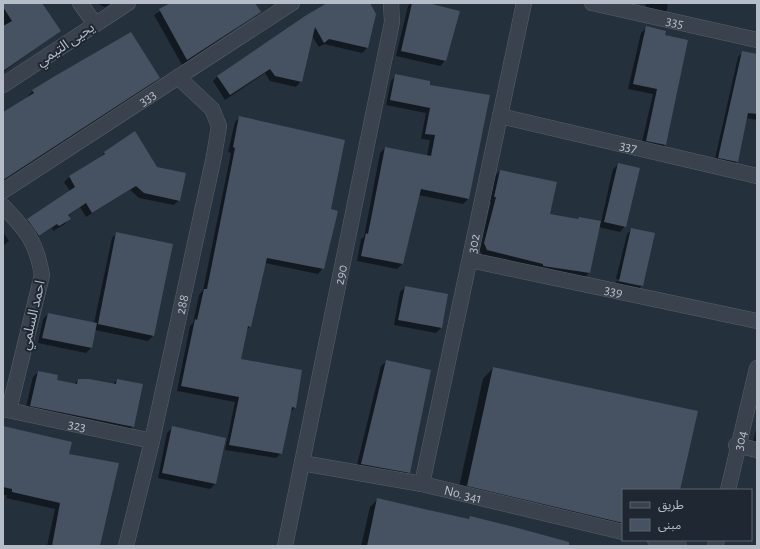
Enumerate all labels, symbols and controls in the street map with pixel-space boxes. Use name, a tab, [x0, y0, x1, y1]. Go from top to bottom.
street label: 335	[665, 14, 685, 31]
street label: يحيى التيمي	[34, 20, 99, 72]
street label: 333	[137, 87, 159, 109]
street label: 337	[618, 138, 639, 156]
street label: 302	[465, 233, 483, 255]
street label: 290	[333, 263, 350, 286]
street label: احمد السلمي	[18, 279, 51, 352]
street label: 339	[603, 283, 624, 300]
street label: 288	[174, 293, 192, 316]
street label: 323	[67, 417, 88, 435]
street label: 304	[732, 429, 750, 452]
street label: No. 341	[442, 484, 483, 506]
legend	[622, 489, 752, 541]
text: طريق	[658, 499, 684, 513]
text: مبنى	[658, 519, 681, 532]

